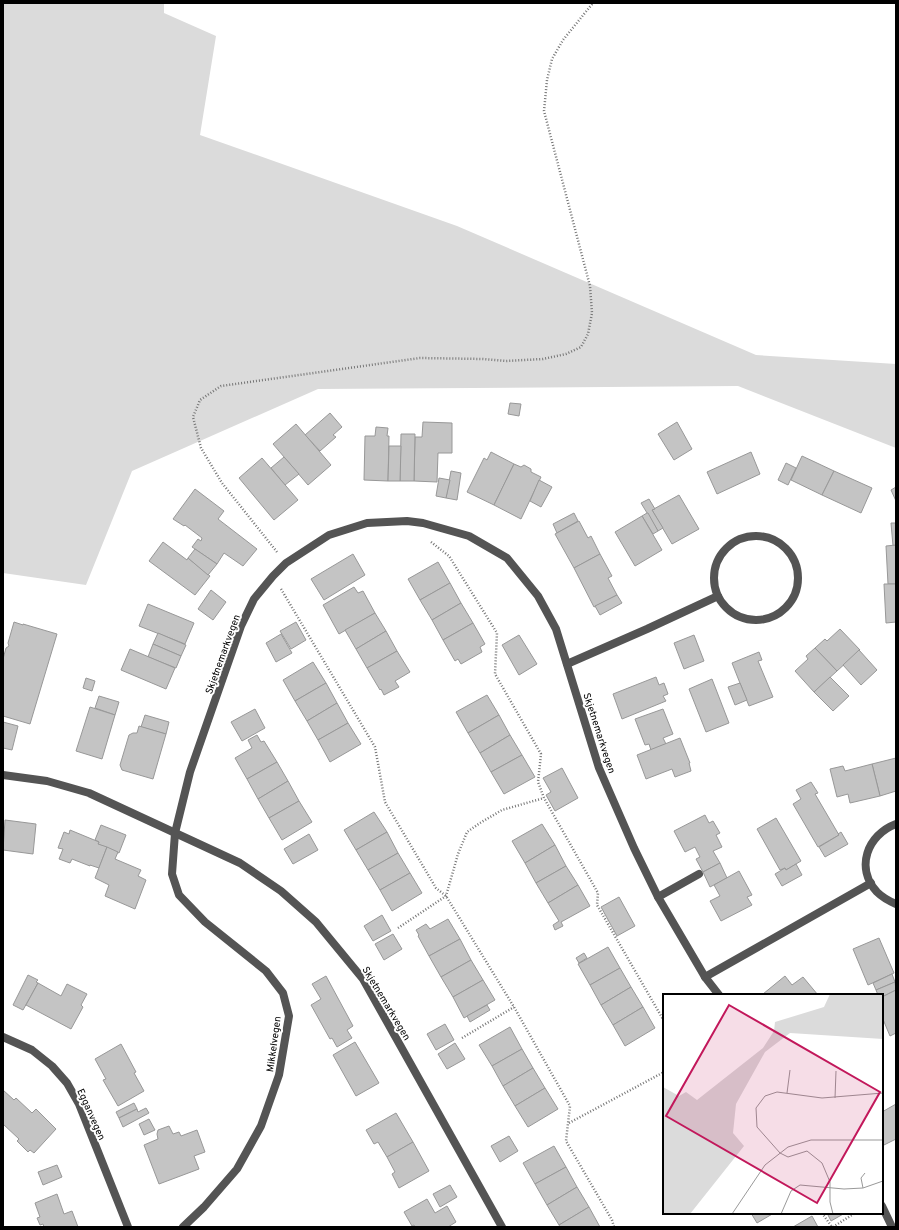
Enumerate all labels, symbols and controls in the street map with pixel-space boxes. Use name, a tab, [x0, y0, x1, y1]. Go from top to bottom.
street label: Skjetnemarkvegen	[203, 613, 244, 696]
street label: Skjetnemarkvegen	[579, 692, 618, 775]
street label: Skjetnemarkvegen	[359, 964, 413, 1043]
inset map	[663, 994, 883, 1214]
street label: Mikkelvegen	[264, 1015, 285, 1073]
street label: Egganvegen	[73, 1087, 108, 1142]

